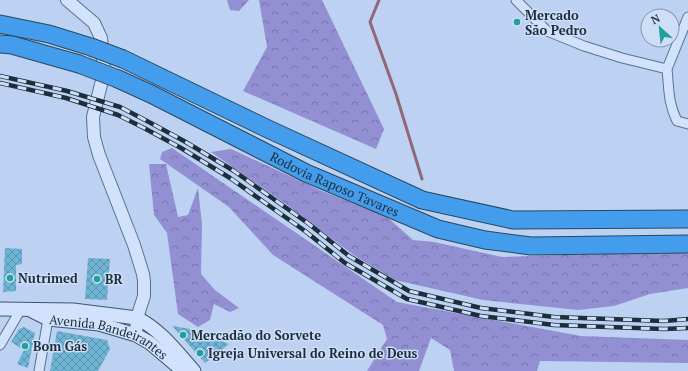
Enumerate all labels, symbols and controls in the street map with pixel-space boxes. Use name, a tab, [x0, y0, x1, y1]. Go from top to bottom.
place label: Mercado São Pedro	[525, 6, 587, 39]
north arrow	[640, 8, 680, 48]
text: N	[649, 11, 663, 27]
marker: Mercado São Pedro	[512, 17, 522, 27]
street label: Rodovia Raposo Tavares	[267, 147, 402, 221]
place label: Nutrimed	[18, 269, 78, 287]
place label: BR	[105, 270, 123, 288]
marker: Nutrimed	[5, 273, 15, 283]
marker: BR	[92, 274, 102, 284]
street label: Avenida Bandeirantes	[48, 310, 172, 363]
place label: Mercadão do Sorvete	[191, 326, 321, 344]
marker: Mercadão do Sorvete	[178, 330, 188, 340]
place label: Bom Gás	[33, 337, 87, 355]
marker: Bom Gás	[20, 341, 30, 351]
place label: Igreja Universal do Reino de Deus	[208, 344, 418, 362]
marker: Igreja Universal do Reino de Deus	[195, 348, 205, 358]

